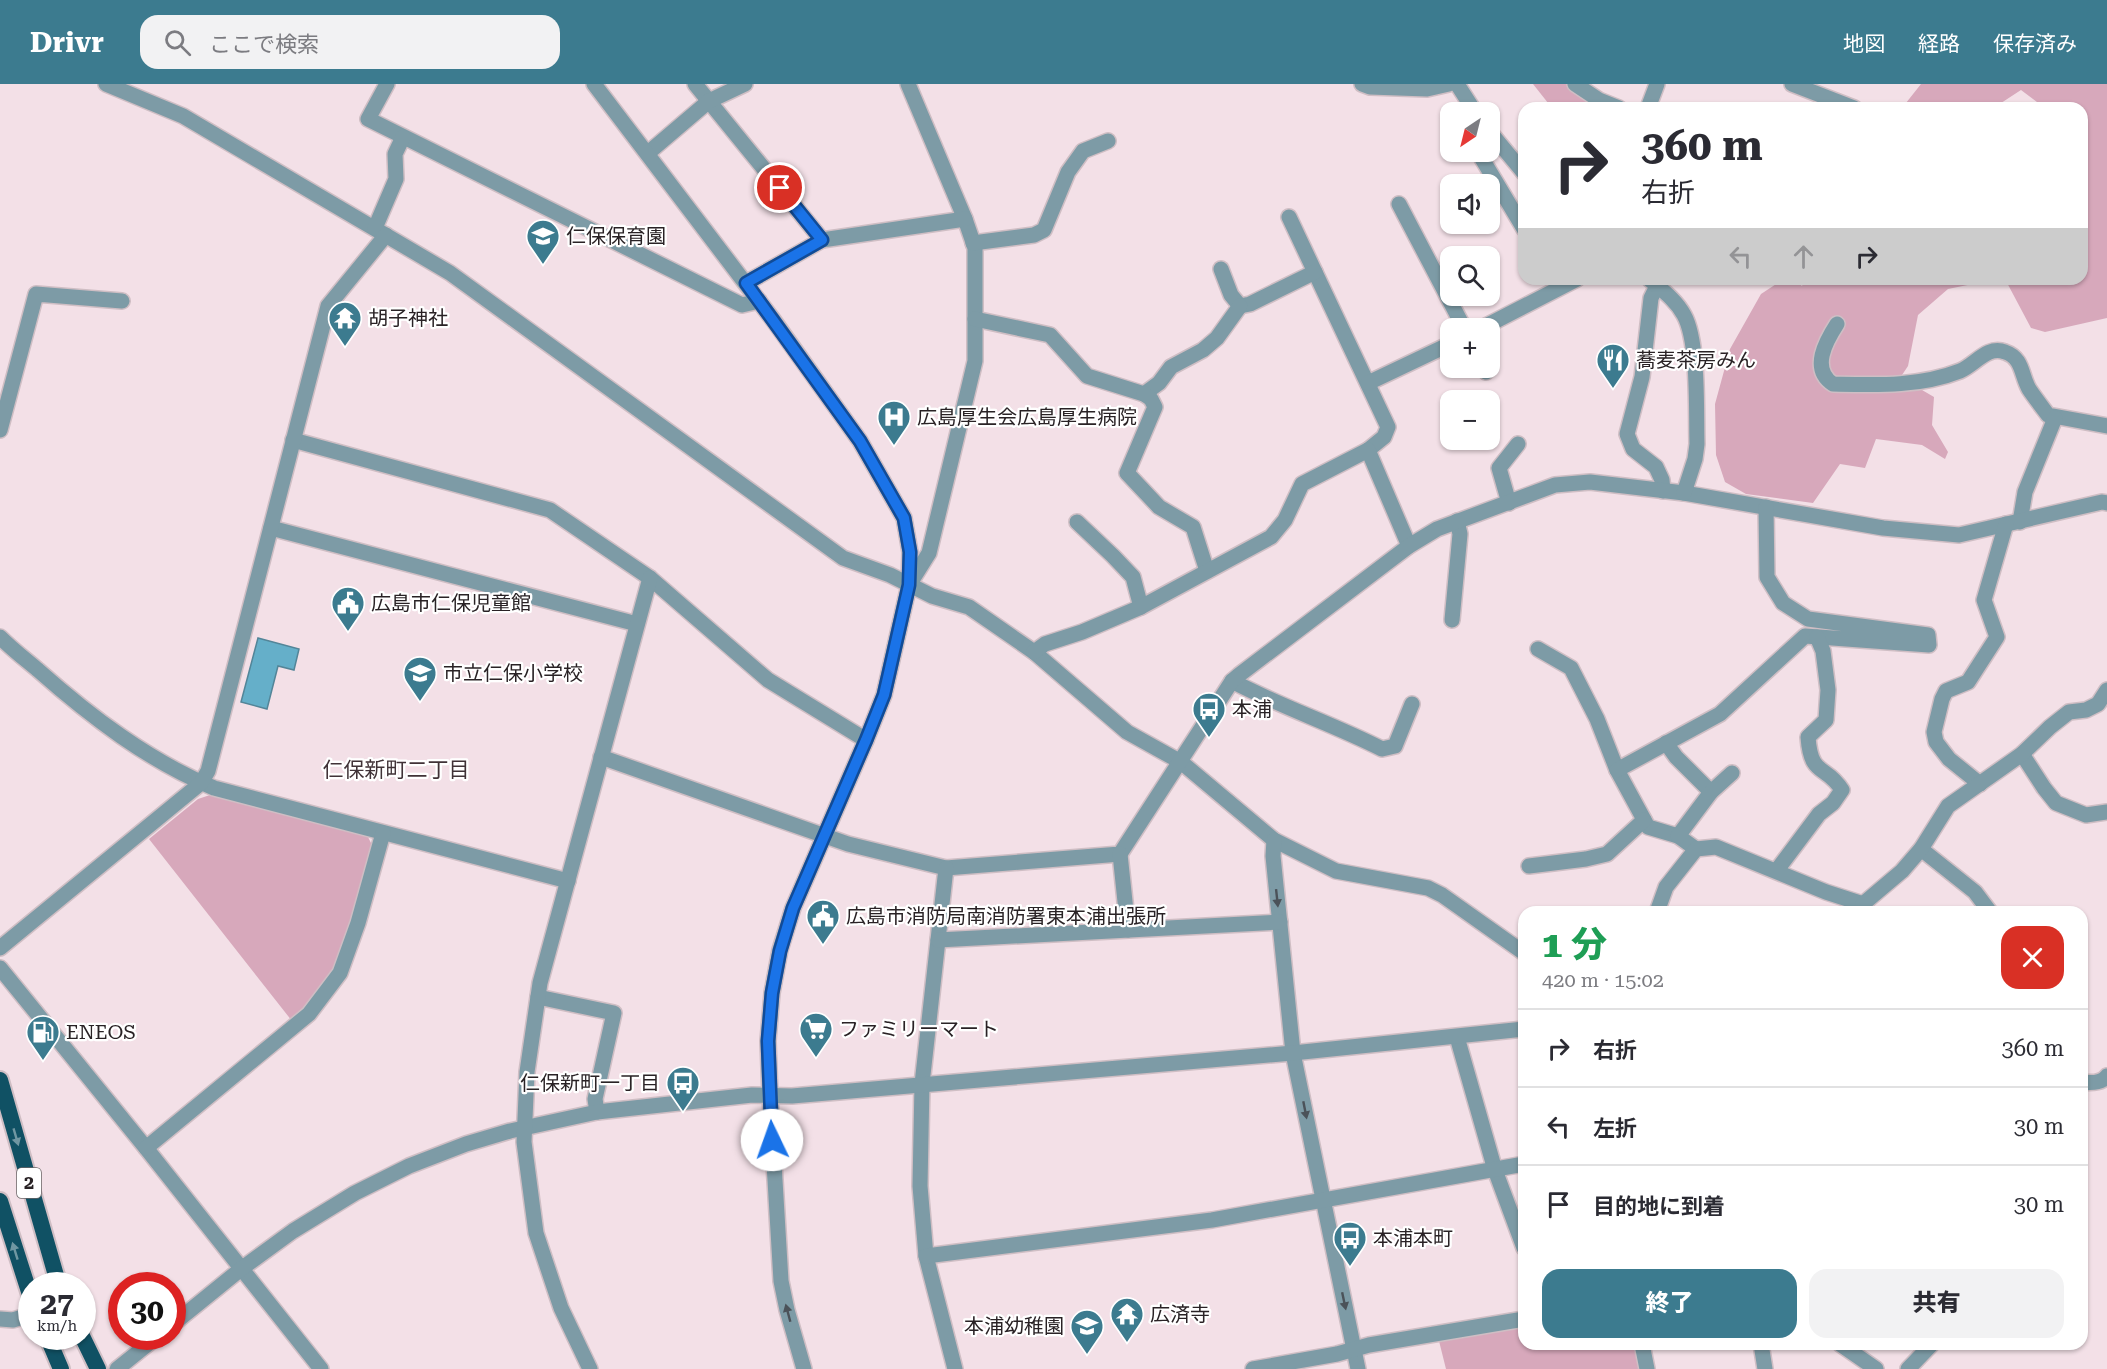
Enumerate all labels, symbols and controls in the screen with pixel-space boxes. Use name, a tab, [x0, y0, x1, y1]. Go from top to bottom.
search box	[140, 15, 560, 69]
text: Drivr	[30, 26, 104, 59]
icon: search	[161, 26, 194, 59]
text: ここで検索	[209, 32, 319, 57]
text: 地図	[1843, 32, 1885, 56]
text: 経路	[1918, 32, 1960, 56]
text: 保存済み	[1993, 32, 2077, 56]
north arrow	[1440, 102, 1500, 162]
map controls	[1440, 102, 1500, 450]
text: 360 m	[1641, 121, 1763, 170]
icon: right	[1542, 126, 1620, 204]
pin	[754, 162, 805, 213]
icon: arrive	[763, 171, 796, 204]
button: sound	[1440, 174, 1500, 234]
text: 右折	[1641, 177, 1695, 209]
school or university icon: 仁保保育園	[525, 218, 561, 265]
place label: 仁保保育園	[566, 224, 666, 248]
icon: left	[1724, 240, 1757, 273]
icon: ahead	[1787, 240, 1820, 273]
icon: right	[1850, 240, 1883, 273]
button: search	[1440, 246, 1500, 306]
temple icon: 胡子神社	[327, 300, 363, 347]
place label: 胡子神社	[368, 306, 448, 330]
button: +	[1440, 318, 1500, 378]
restaurant icon: 蕎麦茶房みん	[1595, 342, 1631, 389]
place label: 蕎麦茶房みん	[1636, 348, 1756, 372]
button: −	[1440, 390, 1500, 450]
hospital icon: 広島厚生会広島厚生病院	[876, 399, 912, 446]
place label: 広島厚生会広島厚生病院	[917, 405, 1137, 429]
public building icon: 広島市仁保児童館	[330, 585, 366, 632]
place label: 広島市仁保児童館	[371, 591, 531, 615]
school or university icon: 市立仁保小学校	[402, 655, 438, 702]
place label: 市立仁保小学校	[443, 661, 583, 685]
bus stop icon: 本浦	[1191, 691, 1227, 738]
place label: 本浦	[1232, 697, 1272, 721]
district label: 仁保新町二丁目	[323, 758, 470, 782]
one-way arrow	[1273, 889, 1282, 908]
public building icon: 広島市消防局南消防署東本浦出張所	[805, 898, 841, 945]
place label: 広島市消防局南消防署東本浦出張所	[846, 904, 1166, 928]
text: 1 分	[1542, 924, 1607, 966]
button: close	[2001, 926, 2064, 989]
text: 420 m · 15:02	[1542, 968, 1664, 992]
supermarket icon: ファミリーマート	[798, 1011, 834, 1058]
fuel station icon: ENEOS	[25, 1014, 61, 1061]
place label: ファミリーマート	[839, 1017, 999, 1041]
place label: ENEOS	[66, 1020, 136, 1044]
icon: right	[1542, 1032, 1575, 1065]
text: 360 m	[2001, 1036, 2064, 1061]
text: 右折	[1593, 1038, 1637, 1063]
bus stop icon: 仁保新町一丁目	[665, 1065, 701, 1112]
place label: 仁保新町一丁目	[520, 1071, 660, 1095]
one-way arrow	[1301, 1101, 1310, 1120]
position arrow	[740, 1108, 804, 1172]
icon: left	[1542, 1110, 1575, 1143]
text: 30 m	[2014, 1114, 2064, 1139]
text: 左折	[1593, 1116, 1637, 1141]
one-way arrow	[12, 1128, 21, 1146]
road number: 2	[17, 1168, 41, 1198]
icon: arrive	[1542, 1188, 1575, 1221]
text: 30 m	[2014, 1192, 2064, 1217]
text: 目的地に到着	[1593, 1194, 1725, 1219]
bus stop icon: 本浦本町	[1332, 1220, 1368, 1267]
place label: 本浦本町	[1373, 1226, 1453, 1250]
one-way arrow	[10, 1242, 19, 1260]
button: 終了	[1542, 1269, 1797, 1338]
button: 共有	[1809, 1269, 2064, 1338]
speed limit sign: 30	[108, 1272, 186, 1350]
text: 27	[40, 1286, 74, 1321]
one-way arrow	[1340, 1292, 1349, 1311]
temple icon: 広済寺	[1109, 1296, 1145, 1343]
place label: 広済寺	[1150, 1302, 1210, 1326]
one-way arrow	[783, 1304, 793, 1322]
school or university icon: 本浦幼稚園	[1069, 1308, 1105, 1355]
place label: 本浦幼稚園	[964, 1314, 1064, 1338]
text: km/h	[37, 1317, 77, 1335]

